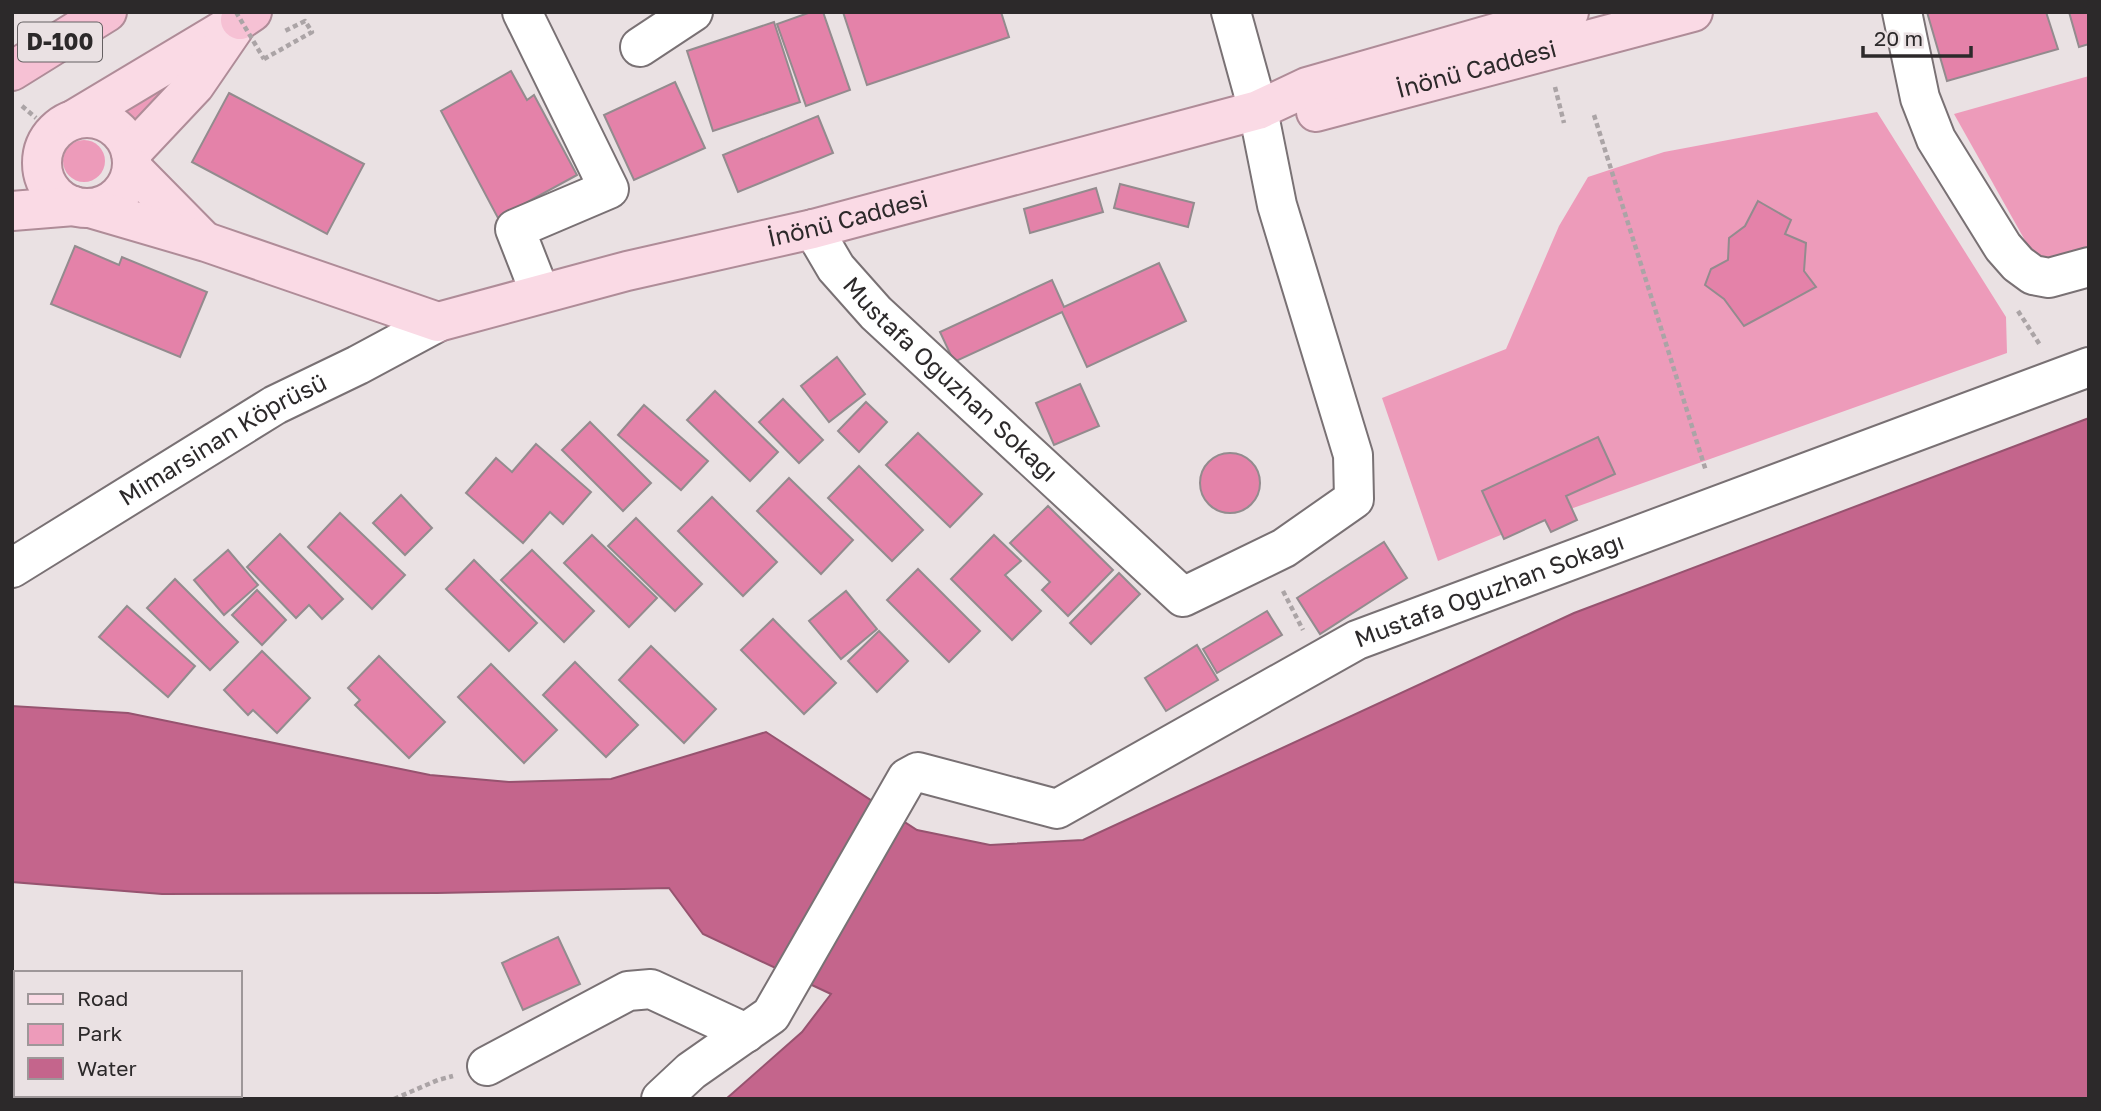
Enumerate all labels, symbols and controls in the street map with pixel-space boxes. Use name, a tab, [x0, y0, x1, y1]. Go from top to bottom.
scale bar	[1863, 14, 1972, 58]
road number: D-100	[18, 22, 102, 61]
text: 20 m	[1874, 25, 1923, 51]
street label: İnönü Caddesi	[1393, 33, 1559, 103]
street label: İnönü Caddesi	[765, 183, 931, 252]
street label: Mustafa Oğuzhan Sokağı	[838, 270, 1065, 487]
street label: Mimarsinan Köprüsü	[113, 366, 331, 511]
street label: Mustafa Oğuzhan Sokağı	[1350, 526, 1628, 653]
legend	[14, 971, 242, 1097]
text: Road	[77, 985, 128, 1011]
text: Park	[77, 1020, 123, 1046]
text: Water	[77, 1055, 137, 1081]

